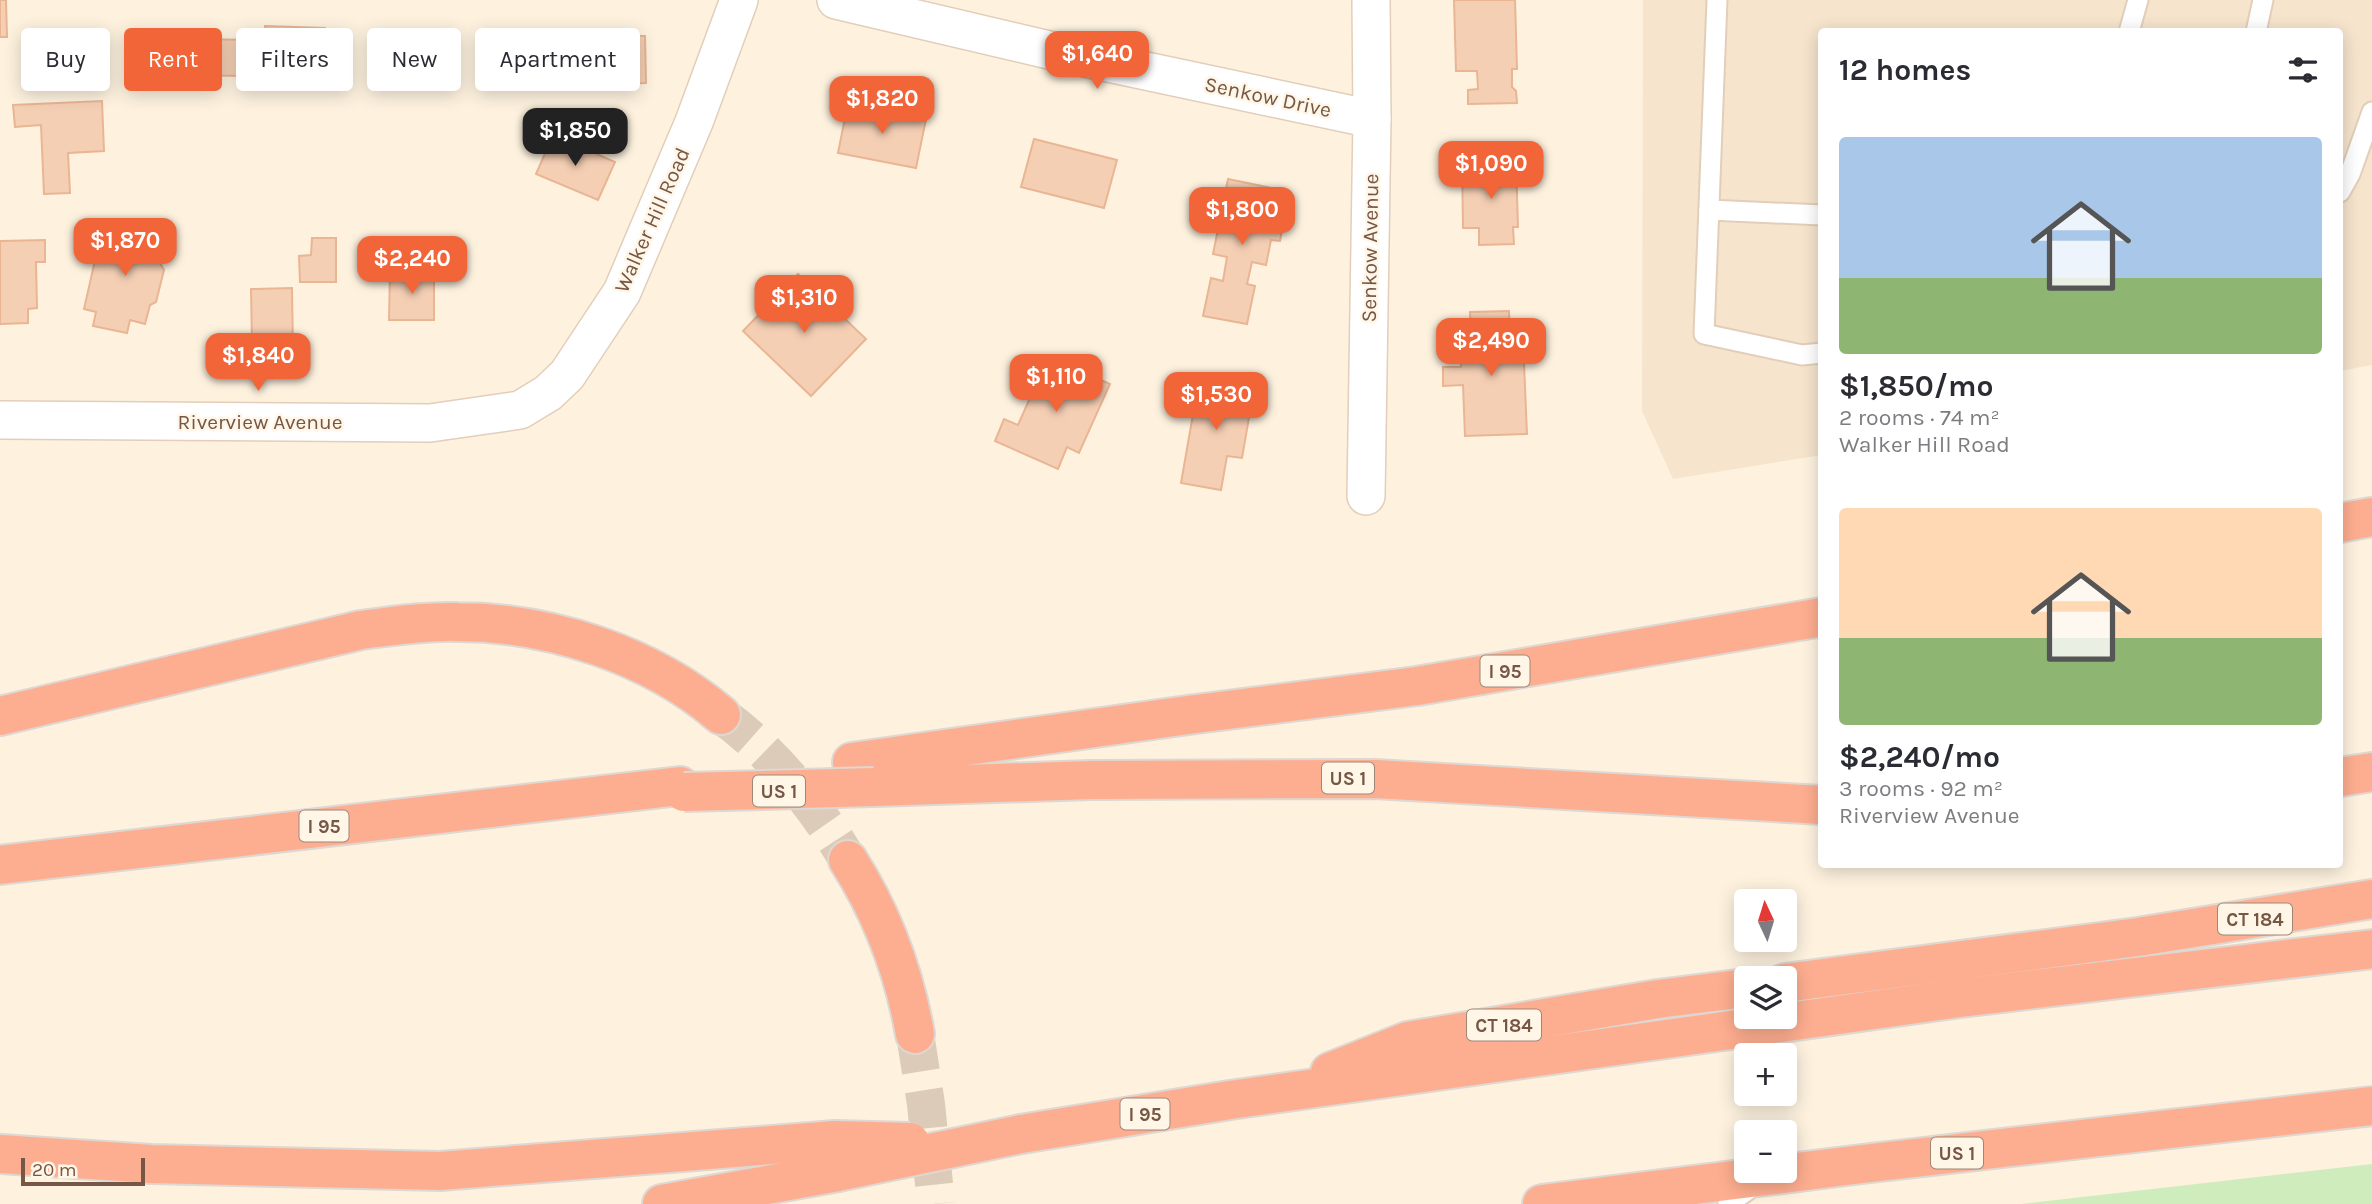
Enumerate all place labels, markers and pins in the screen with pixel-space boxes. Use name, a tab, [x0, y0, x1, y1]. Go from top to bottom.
pin: $1,640	[1040, 32, 1154, 91]
pin: $1,820	[825, 76, 939, 136]
pin: $1,850	[518, 108, 632, 168]
pin: $1,090	[1434, 142, 1548, 201]
pin: $1,800	[1185, 188, 1299, 247]
pin: $1,870	[68, 218, 182, 278]
pin: $2,240	[355, 236, 469, 296]
pin: $1,310	[747, 276, 861, 335]
pin: $2,490	[1434, 318, 1548, 378]
pin: $1,840	[201, 334, 315, 393]
pin: $1,110	[999, 354, 1113, 414]
pin: $1,530	[1159, 372, 1273, 432]

